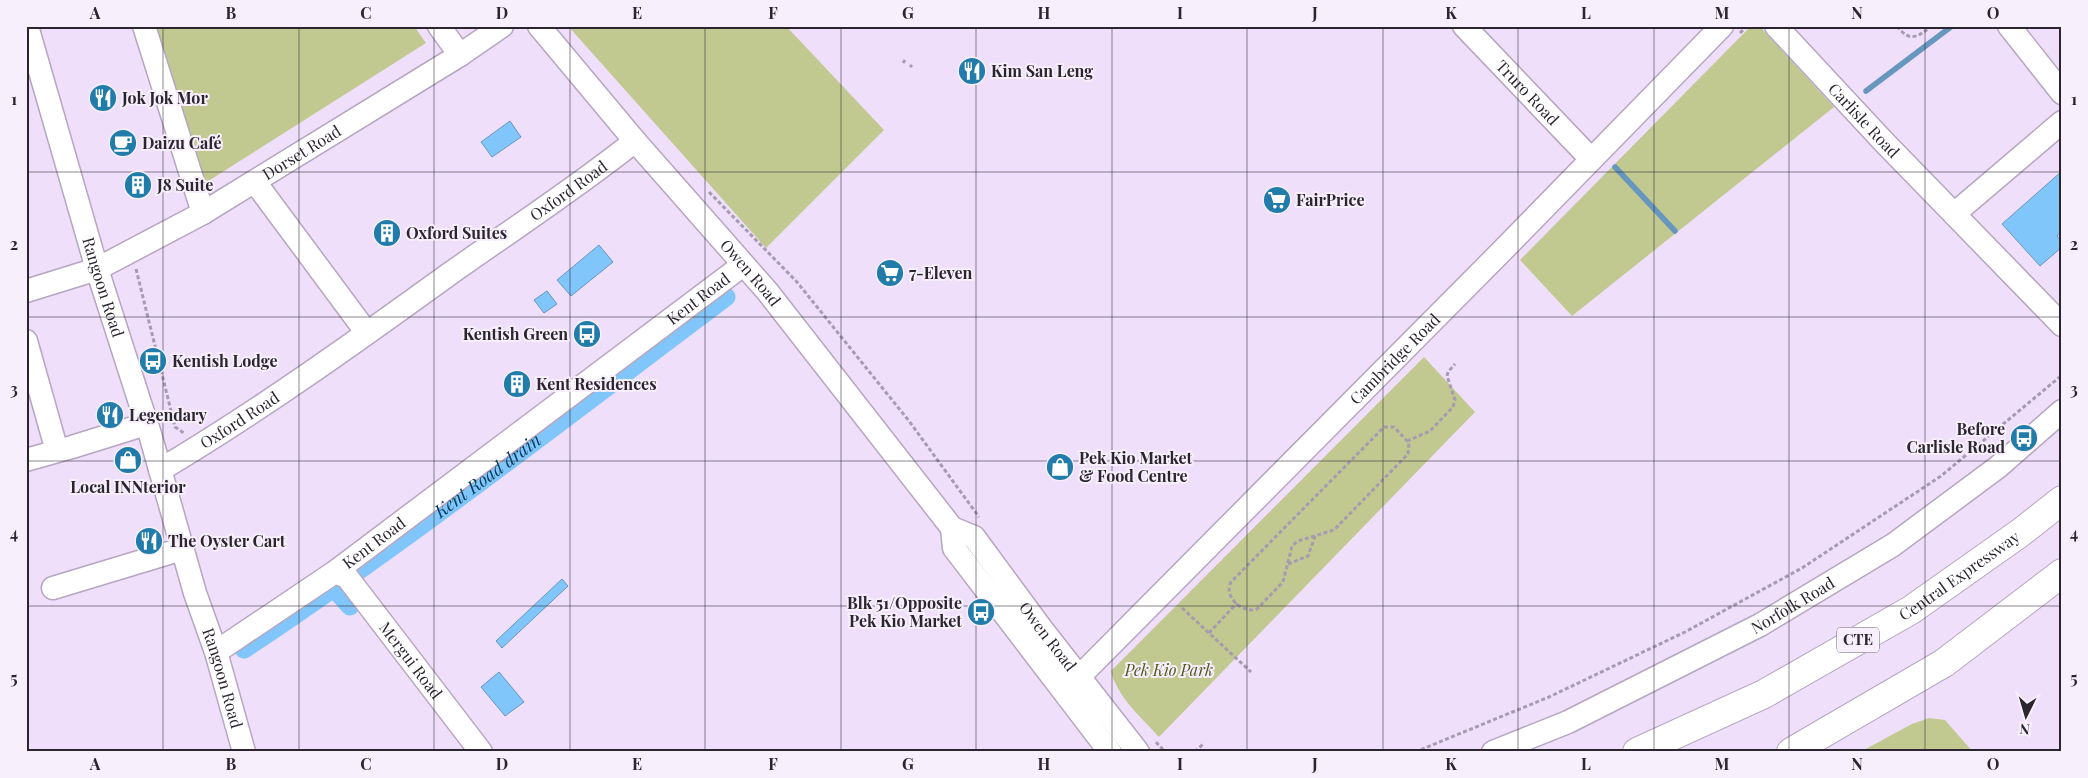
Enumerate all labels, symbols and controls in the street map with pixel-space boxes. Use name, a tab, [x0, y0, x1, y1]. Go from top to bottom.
text: A	[89, 2, 101, 23]
text: B	[226, 2, 237, 23]
text: C	[360, 2, 372, 23]
text: D	[496, 2, 508, 23]
text: E	[632, 2, 642, 23]
text: F	[768, 2, 778, 23]
text: G	[902, 2, 914, 23]
text: H	[1038, 2, 1051, 23]
text: I	[1177, 2, 1183, 23]
text: J	[1311, 2, 1318, 23]
text: K	[1445, 2, 1457, 23]
text: L	[1581, 2, 1591, 23]
text: M	[1715, 2, 1730, 23]
text: N	[1851, 2, 1863, 23]
text: O	[1987, 2, 1999, 23]
street label: Truro Road	[1492, 55, 1564, 129]
restaurant icon: Kim San Leng	[957, 56, 987, 86]
place label: Kim San Leng	[991, 60, 1093, 81]
street label: Carlisle Road	[1824, 78, 1904, 162]
restaurant icon: Jok Jok Mor	[88, 83, 118, 113]
place label: Jok Jok Mor	[121, 87, 208, 108]
text: 1	[11, 88, 17, 109]
text: 1	[2071, 88, 2077, 109]
street label: Dorset Road	[258, 120, 345, 184]
cafe icon: Daizu Café	[108, 128, 138, 158]
place label: Daizu Café	[142, 132, 222, 153]
street label: Oxford Road	[525, 155, 611, 225]
building icon: J8 Suite	[123, 170, 153, 200]
place label: J8 Suite	[156, 174, 213, 195]
supermarket icon: FairPrice	[1262, 185, 1292, 215]
place label: FairPrice	[1296, 189, 1364, 210]
building icon: Oxford Suites	[372, 218, 402, 248]
place label: Oxford Suites	[406, 222, 507, 243]
text: 2	[10, 233, 18, 254]
text: 2	[2070, 233, 2078, 254]
street label: Owen Road	[716, 234, 786, 310]
street label: Rangoon Road	[78, 235, 129, 340]
supermarket icon: 7-Eleven	[875, 258, 905, 288]
place label: 7-Eleven	[909, 262, 972, 283]
street label: Kent Road	[662, 268, 734, 329]
street label: Cambridge Road	[1345, 309, 1444, 409]
bus stop icon: Kentish Green	[572, 319, 602, 349]
place label: Kentish Green	[463, 323, 568, 344]
bus stop icon: Kentish Lodge	[138, 346, 168, 376]
place label: Kentish Lodge	[172, 350, 278, 371]
building icon: Kent Residences	[502, 369, 532, 399]
place label: Kent Residences	[536, 373, 657, 394]
text: 3	[10, 378, 18, 399]
text: 3	[2070, 378, 2078, 399]
street label: Oxford Road	[196, 386, 283, 453]
restaurant icon: Legendary	[95, 400, 125, 430]
place label: Legendary	[129, 404, 208, 425]
place label: Before Carlisle Road	[1906, 418, 2005, 457]
bus stop icon: Before Carlisle Road	[2009, 423, 2039, 453]
water label: Kent Road drain	[428, 428, 546, 523]
shop icon: Local INNterior	[113, 445, 143, 475]
place label: Pek Kio Market & Food Centre	[1079, 447, 1192, 486]
shop icon: Pek Kio Market & Food Centre	[1045, 452, 1075, 482]
place label: Local INNterior	[70, 476, 186, 497]
street label: Kent Road	[338, 512, 409, 573]
text: 4	[10, 522, 18, 543]
text: 4	[2070, 522, 2078, 543]
restaurant icon: The Oyster Cart	[134, 526, 164, 556]
street label: Central Expressway	[1895, 526, 2023, 625]
place label: The Oyster Cart	[168, 530, 286, 551]
street label: Norfolk Road	[1747, 572, 1838, 638]
place label: Blk 51/Opposite Pek Kio Market	[847, 592, 962, 631]
bus stop icon: Blk 51/Opposite Pek Kio Market	[966, 597, 996, 627]
street label: Owen Road	[1015, 597, 1082, 675]
street label: Mergui Road	[375, 617, 447, 703]
street label: Rangoon Road	[198, 625, 248, 731]
road number: CTE	[1837, 628, 1879, 652]
park label: Pek Kio Park	[1124, 659, 1213, 680]
text: 5	[10, 667, 18, 688]
text: 5	[2070, 667, 2078, 688]
north arrow	[2000, 690, 2050, 740]
text: N	[2019, 720, 2031, 739]
text: A	[89, 753, 101, 774]
text: B	[226, 753, 237, 774]
text: C	[360, 753, 372, 774]
text: D	[496, 753, 508, 774]
text: E	[632, 753, 642, 774]
text: F	[768, 753, 778, 774]
text: G	[902, 753, 914, 774]
text: H	[1038, 753, 1051, 774]
text: I	[1177, 753, 1183, 774]
text: J	[1311, 753, 1318, 774]
text: K	[1445, 753, 1457, 774]
text: L	[1581, 753, 1591, 774]
text: M	[1715, 753, 1730, 774]
text: N	[1851, 753, 1863, 774]
text: O	[1987, 753, 1999, 774]

